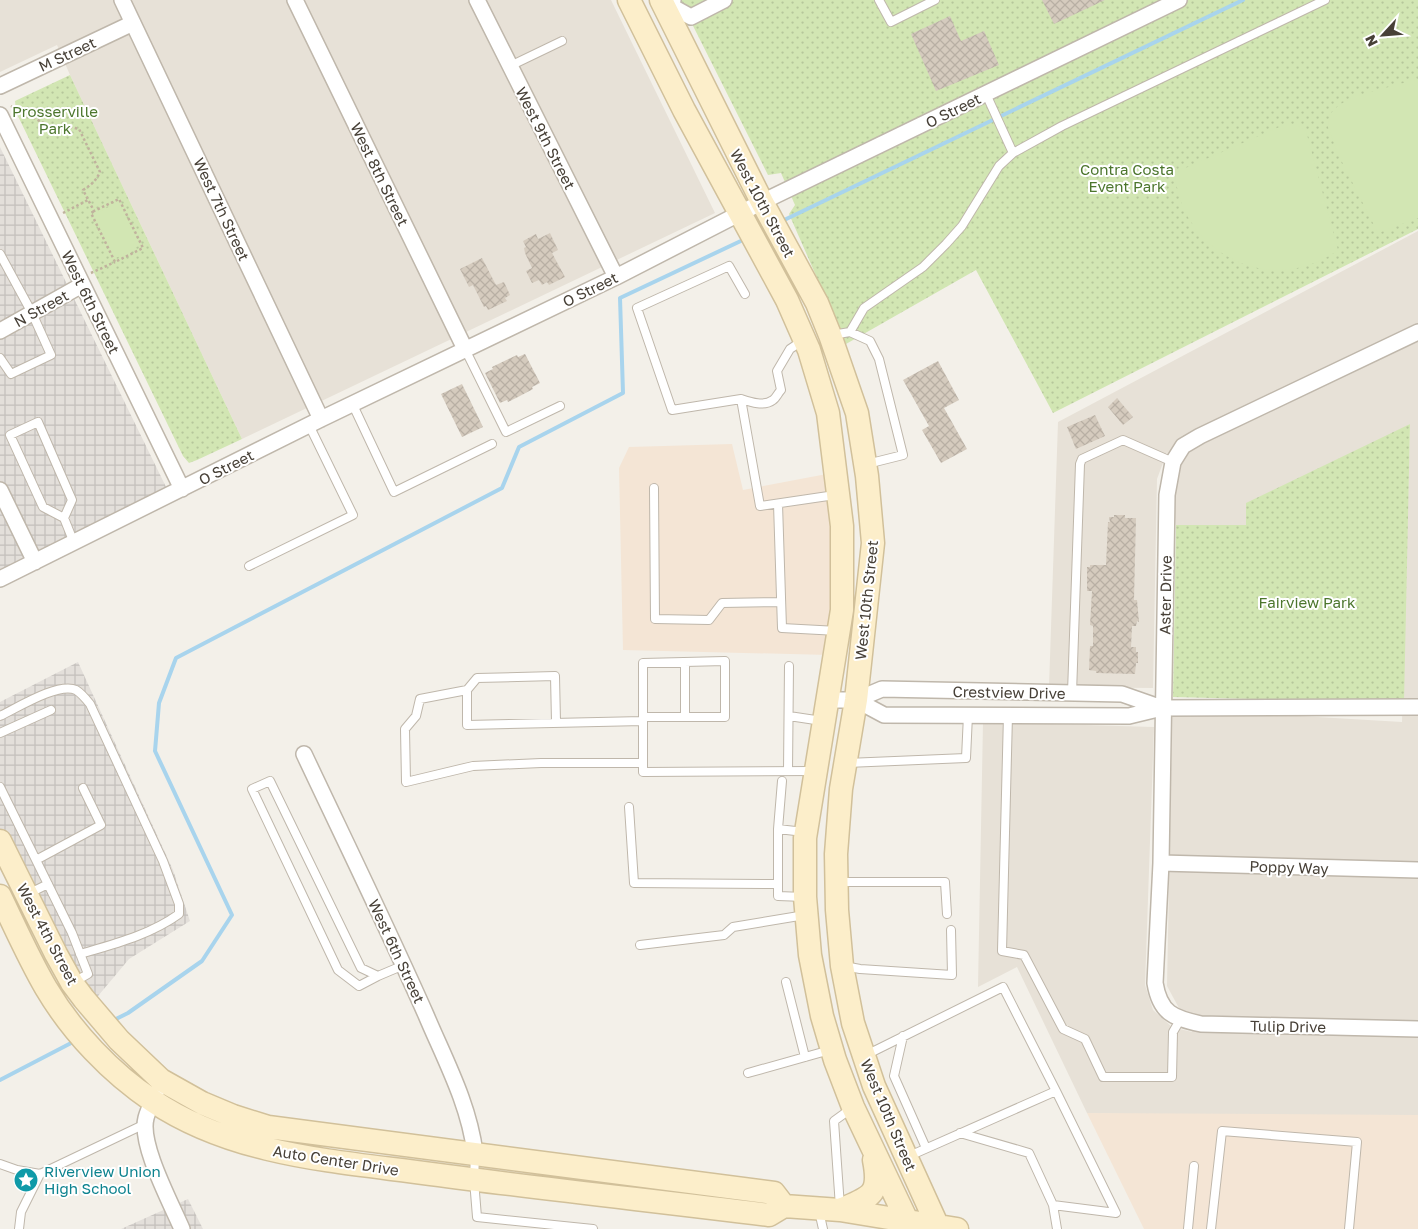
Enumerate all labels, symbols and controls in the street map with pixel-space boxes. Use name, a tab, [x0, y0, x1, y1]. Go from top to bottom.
north arrow	[1358, 10, 1408, 60]
text: N	[1361, 32, 1381, 49]
street label: M Street	[36, 33, 98, 75]
street label: West 9th Street	[512, 84, 580, 192]
street label: O Street	[922, 89, 984, 131]
park label: Prosserville Park	[12, 102, 98, 137]
street label: West 8th Street	[347, 119, 413, 229]
street label: West 10th Street	[727, 146, 799, 260]
street label: West 7th Street	[190, 155, 254, 263]
park label: Contra Costa Event Park	[1080, 160, 1174, 195]
street label: West 6th Street	[58, 247, 124, 357]
street label: O Street	[559, 268, 621, 310]
street label: N Street	[11, 286, 71, 330]
street label: O Street	[196, 446, 256, 488]
street label: West 10th Street	[851, 539, 881, 661]
street label: Aster Drive	[1155, 555, 1175, 635]
park label: Fairview Park	[1259, 593, 1356, 611]
street label: Crestview Drive	[952, 682, 1066, 702]
street label: Poppy Way	[1249, 857, 1330, 877]
street label: West 4th Street	[14, 880, 82, 988]
street label: West 6th Street	[365, 896, 429, 1006]
street label: Tulip Drive	[1250, 1016, 1326, 1036]
street label: West 10th Street	[857, 1056, 921, 1174]
street label: Auto Center Drive	[272, 1141, 400, 1179]
place label: Riverview Union High School	[44, 1162, 161, 1197]
place icon: Riverview Union High School	[13, 1167, 39, 1193]

